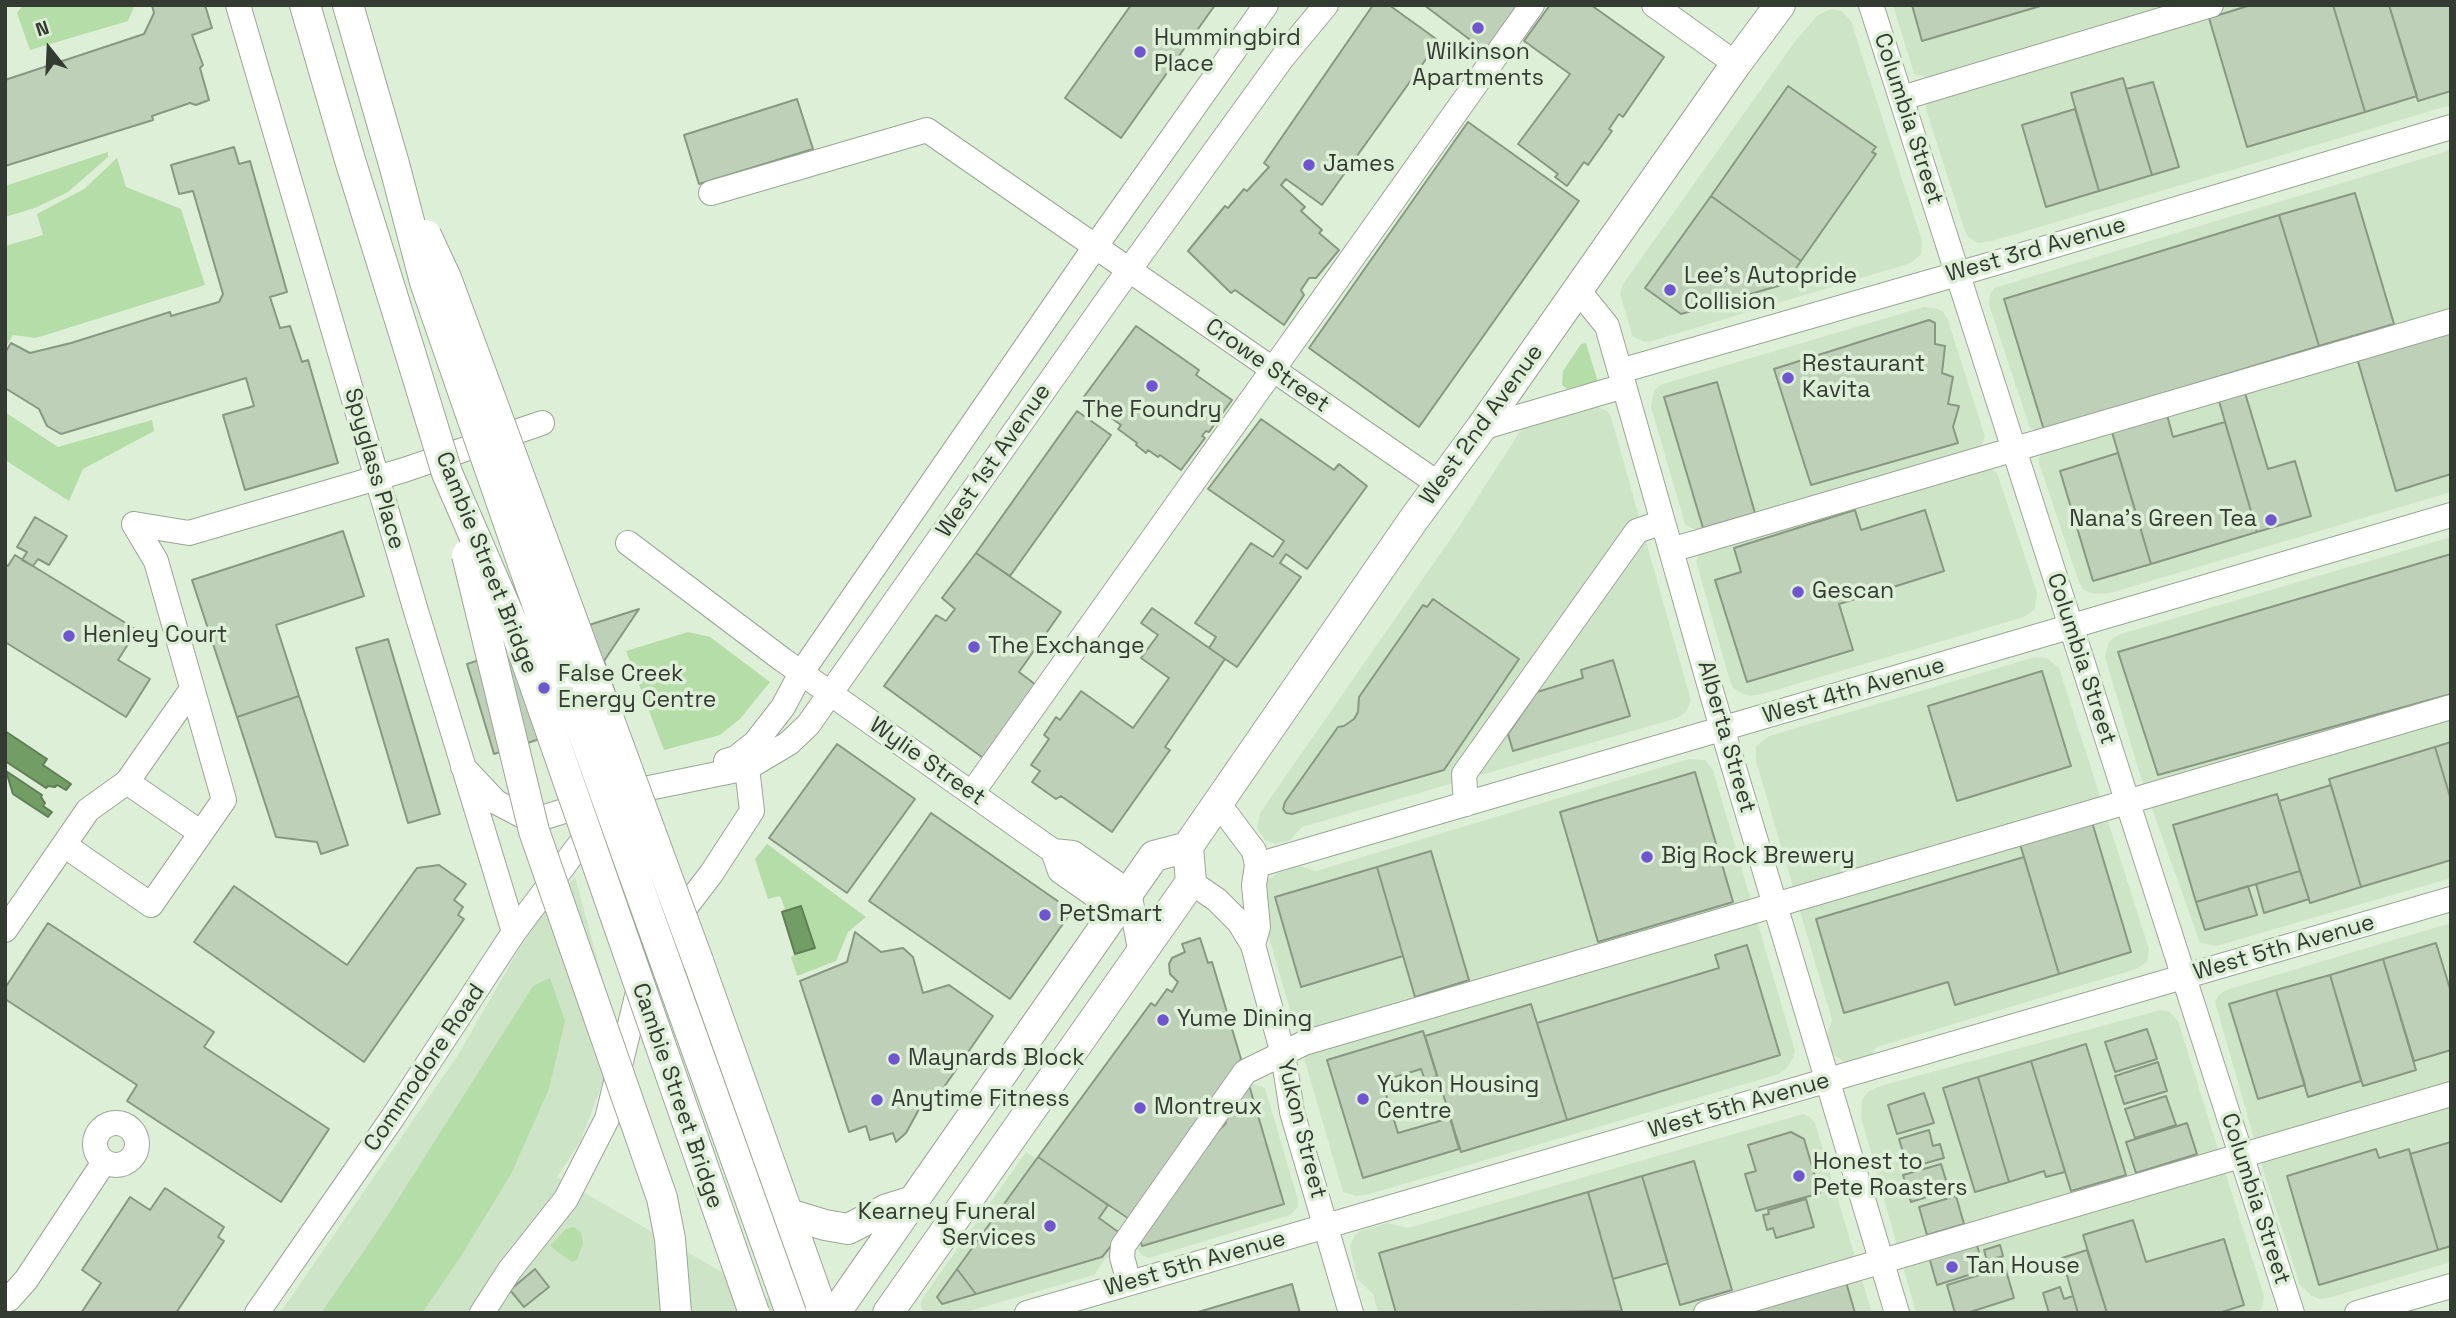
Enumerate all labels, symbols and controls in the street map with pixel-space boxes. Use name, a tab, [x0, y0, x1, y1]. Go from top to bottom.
north arrow	[14, 14, 84, 84]
text: N	[32, 15, 52, 42]
marker: Wilkinson Apartments	[1470, 20, 1486, 36]
place label: Hummingbird Place	[1154, 25, 1301, 79]
street label: Columbia Street	[1867, 30, 1949, 208]
place label: Wilkinson Apartments	[1412, 39, 1544, 93]
marker: Hummingbird Place	[1132, 44, 1148, 60]
place label: James	[1323, 151, 1395, 179]
marker: James	[1301, 157, 1317, 173]
street label: West 3rd Avenue	[1943, 211, 2129, 289]
place label: Lee’s Autopride Collision	[1684, 263, 1857, 317]
marker: Lee’s Autopride Collision	[1662, 282, 1678, 298]
street label: Crowe Street	[1200, 313, 1334, 419]
street label: West 2nd Avenue	[1414, 339, 1550, 511]
place label: Restaurant Kavita	[1802, 351, 1925, 405]
marker: Restaurant Kavita	[1780, 370, 1796, 386]
marker: The Foundry	[1144, 378, 1160, 394]
street label: West 1st Avenue	[931, 379, 1057, 543]
street label: Spyglass Place	[338, 385, 410, 553]
place label: The Foundry	[1082, 397, 1222, 425]
street label: Cambie Street Bridge	[429, 448, 543, 678]
place label: Nana's Green Tea	[2069, 506, 2257, 534]
marker: Nana's Green Tea	[2263, 512, 2279, 528]
street label: Columbia Street	[2040, 570, 2122, 748]
place label: Gescan	[1812, 578, 1894, 606]
marker: Gescan	[1790, 584, 1806, 600]
place label: Henley Court	[83, 622, 227, 650]
marker: Henley Court	[61, 628, 77, 644]
place label: The Exchange	[988, 633, 1145, 661]
marker: The Exchange	[966, 639, 982, 655]
street label: West 4th Avenue	[1760, 652, 1948, 730]
street label: Alberta Street	[1691, 658, 1761, 816]
place label: False Creek Energy Centre	[558, 661, 716, 715]
marker: False Creek Energy Centre	[536, 680, 552, 696]
street label: Wylie Street	[864, 712, 990, 812]
place label: Big Rock Brewery	[1661, 843, 1855, 871]
marker: Big Rock Brewery	[1639, 849, 1655, 865]
place label: PetSmart	[1059, 901, 1163, 929]
marker: PetSmart	[1037, 907, 1053, 923]
street label: West 5th Avenue	[2190, 909, 2378, 987]
street label: Commodore Road	[359, 979, 491, 1157]
street label: Cambie Street Bridge	[625, 980, 729, 1212]
place label: Yume Dining	[1177, 1006, 1312, 1034]
marker: Yume Dining	[1155, 1012, 1171, 1028]
place label: Maynards Block	[908, 1045, 1085, 1073]
marker: Maynards Block	[886, 1051, 902, 1067]
street label: Yukon Street	[1270, 1056, 1332, 1202]
street label: West 5th Avenue	[1645, 1067, 1833, 1145]
place label: Yukon Housing Centre	[1377, 1072, 1539, 1126]
place label: Anytime Fitness	[891, 1086, 1070, 1114]
marker: Yukon Housing Centre	[1355, 1091, 1371, 1107]
marker: Anytime Fitness	[869, 1092, 885, 1108]
place label: Montreux	[1154, 1094, 1262, 1122]
marker: Montreux	[1132, 1100, 1148, 1116]
street label: Columbia Street	[2214, 1110, 2296, 1288]
place label: Honest to Pete Roasters	[1813, 1149, 1967, 1203]
marker: Honest to Pete Roasters	[1791, 1168, 1807, 1184]
place label: Kearney Funeral Services	[858, 1199, 1036, 1253]
marker: Kearney Funeral Services	[1042, 1218, 1058, 1234]
street label: West 5th Avenue	[1101, 1225, 1289, 1303]
place label: Tan House	[1966, 1253, 2080, 1281]
marker: Tan House	[1944, 1259, 1960, 1275]

